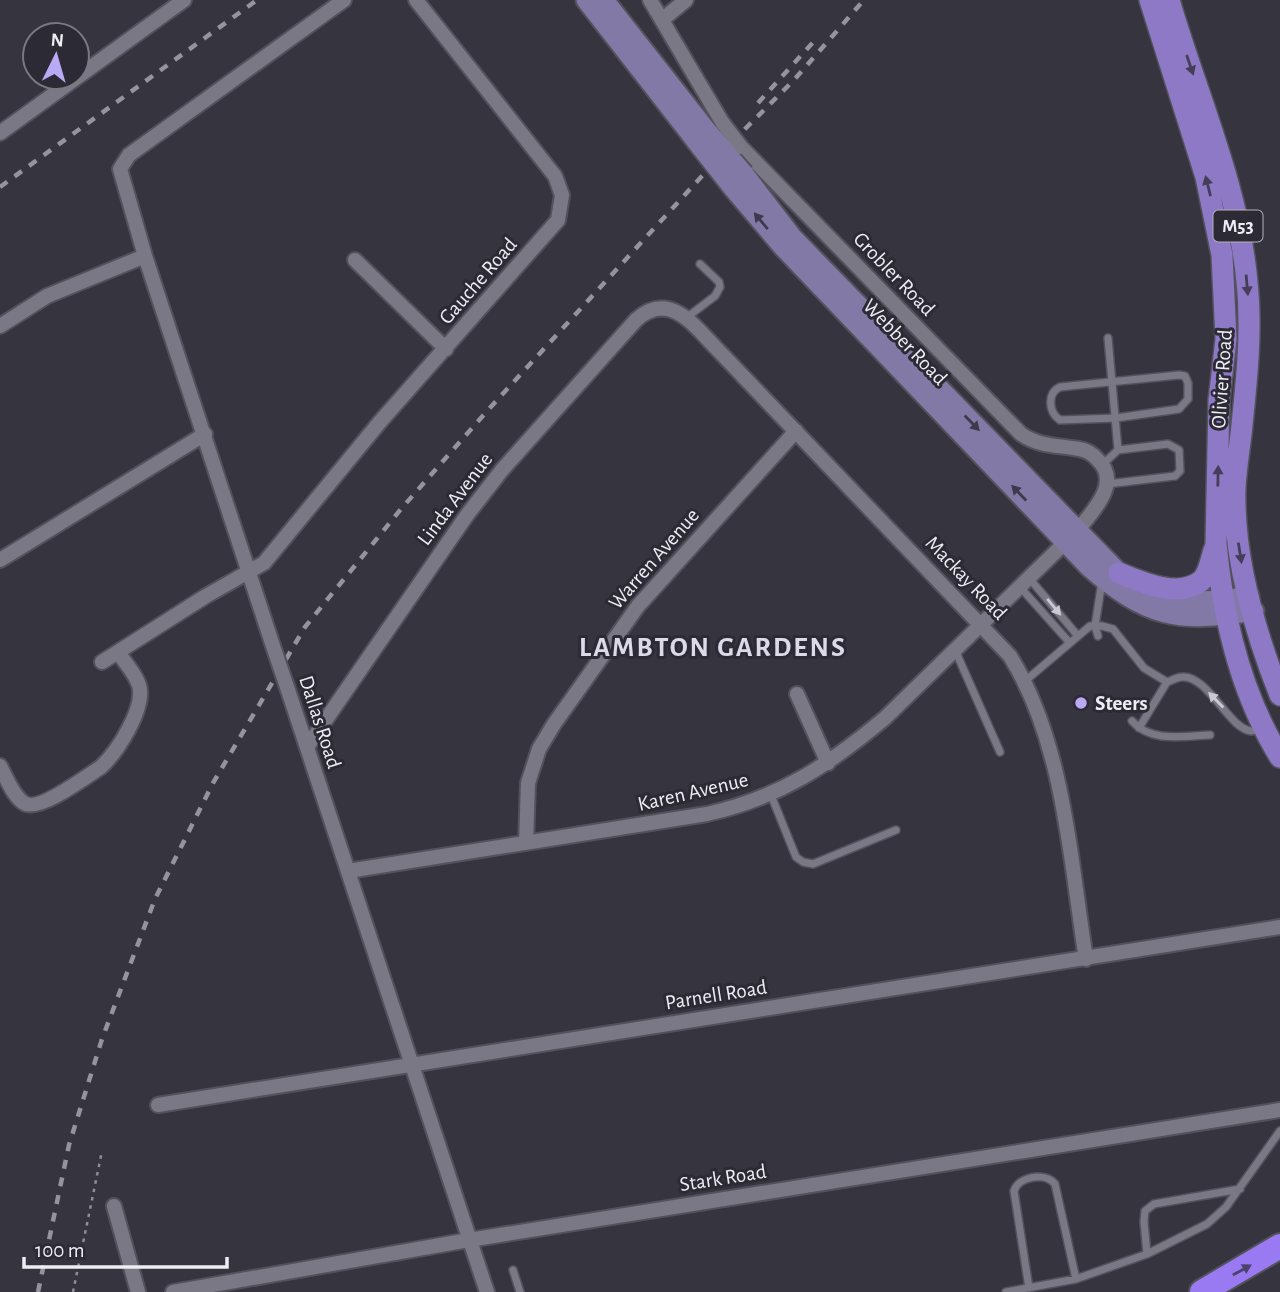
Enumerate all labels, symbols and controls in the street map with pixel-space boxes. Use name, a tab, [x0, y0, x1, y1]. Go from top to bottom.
north arrow	[21, 21, 91, 91]
text: N	[50, 31, 65, 51]
one-way arrow	[1185, 55, 1196, 76]
one-way arrow	[1203, 175, 1214, 197]
road number: M53	[1214, 210, 1262, 242]
one-way arrow	[753, 212, 769, 230]
street label: Grobler Road	[849, 228, 939, 320]
street label: Gauche Road	[435, 234, 521, 328]
one-way arrow	[1242, 274, 1253, 296]
street label: Webber Road	[859, 295, 951, 389]
street label: Olivier Road	[1208, 329, 1236, 429]
one-way arrow	[964, 414, 980, 431]
street label: Linda Avenue	[414, 449, 496, 549]
one-way arrow	[1212, 464, 1223, 486]
one-way arrow	[1010, 484, 1027, 501]
street label: Warren Avenue	[605, 505, 703, 613]
street label: Mackay Road	[921, 532, 1011, 624]
one-way arrow	[1235, 542, 1246, 564]
one-way arrow	[1046, 598, 1062, 616]
district label: LAMBTON GARDENS	[579, 634, 847, 662]
street label: Dallas Road	[295, 673, 345, 771]
one-way arrow	[1208, 692, 1224, 709]
place label: Steers	[1095, 693, 1148, 714]
marker: Steers	[1073, 695, 1089, 711]
street label: Karen Avenue	[636, 769, 750, 815]
street label: Parnell Road	[664, 977, 769, 1013]
street label: Stark Road	[678, 1161, 768, 1195]
scale bar	[24, 1226, 228, 1270]
text: 100 m	[35, 1240, 85, 1261]
one-way arrow	[1232, 1264, 1251, 1276]

